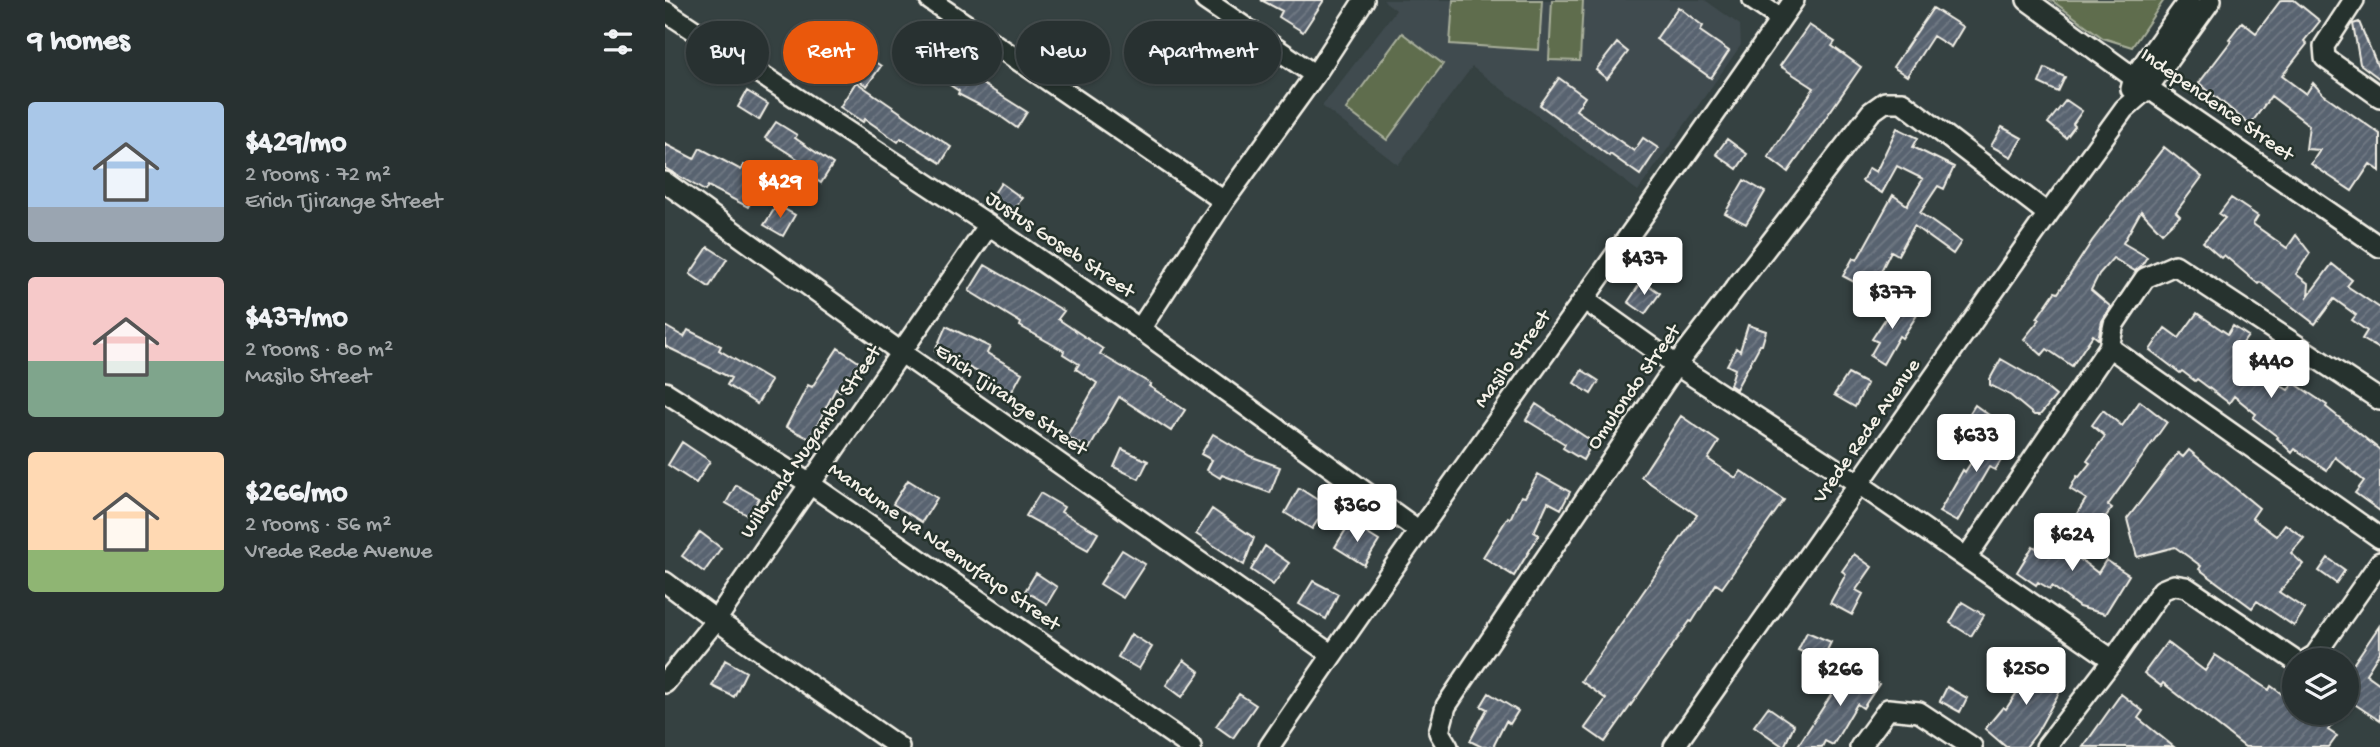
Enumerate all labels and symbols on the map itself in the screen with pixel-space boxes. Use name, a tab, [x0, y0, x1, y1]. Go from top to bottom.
street label: Independence Street	[2135, 44, 2299, 170]
pin: $429	[739, 160, 821, 220]
street label: Justus Goseb Street	[980, 187, 1140, 307]
pin: $437	[1603, 238, 1685, 297]
pin: $377	[1851, 272, 1933, 331]
street label: Masilo Street	[1470, 304, 1559, 414]
street label: Omulondo Street	[1583, 319, 1689, 455]
street label: Erich Tjirange Street	[929, 339, 1093, 464]
street label: Wilbrand Nugambo Street	[736, 340, 889, 544]
pin: $440	[2230, 340, 2312, 400]
street label: Vrede Rede Avenue	[1808, 354, 1928, 510]
pin: $633	[1935, 414, 2017, 474]
street label: Mandume ya Ndemufayo Street	[822, 458, 1066, 639]
pin: $360	[1316, 484, 1398, 544]
pin: $624	[2031, 514, 2113, 573]
pin: $266	[1799, 648, 1881, 708]
pin: $250	[1985, 648, 2067, 707]

